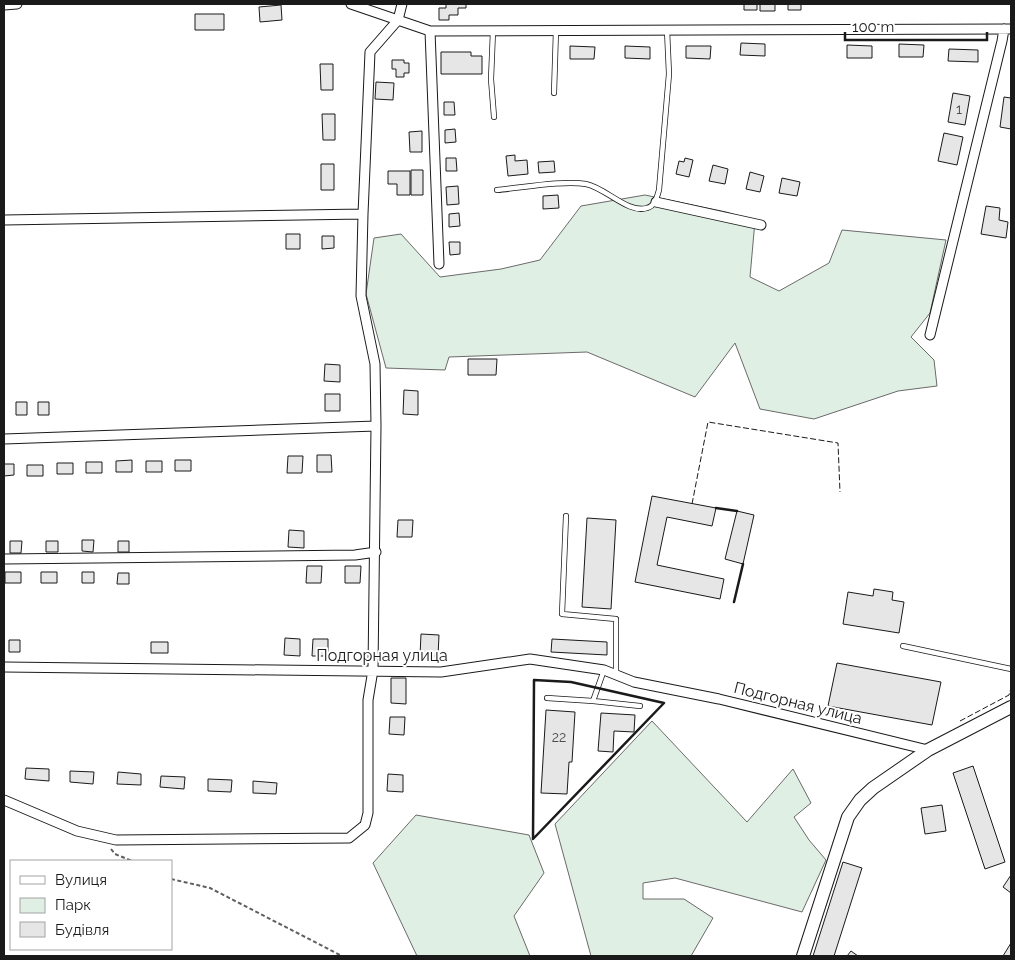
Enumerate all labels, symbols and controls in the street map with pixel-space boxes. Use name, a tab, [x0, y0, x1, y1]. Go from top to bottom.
scale bar	[845, 10, 988, 42]
text: 100 m	[852, 18, 894, 36]
house number: 1	[956, 101, 962, 117]
street label: Подгорная улица	[316, 646, 448, 665]
street label: Подгорная улица	[732, 678, 864, 728]
house number: 22	[552, 729, 566, 745]
legend	[10, 860, 172, 950]
text: Вулиця	[55, 871, 107, 889]
text: Парк	[55, 896, 91, 914]
text: Будівля	[55, 921, 109, 939]

